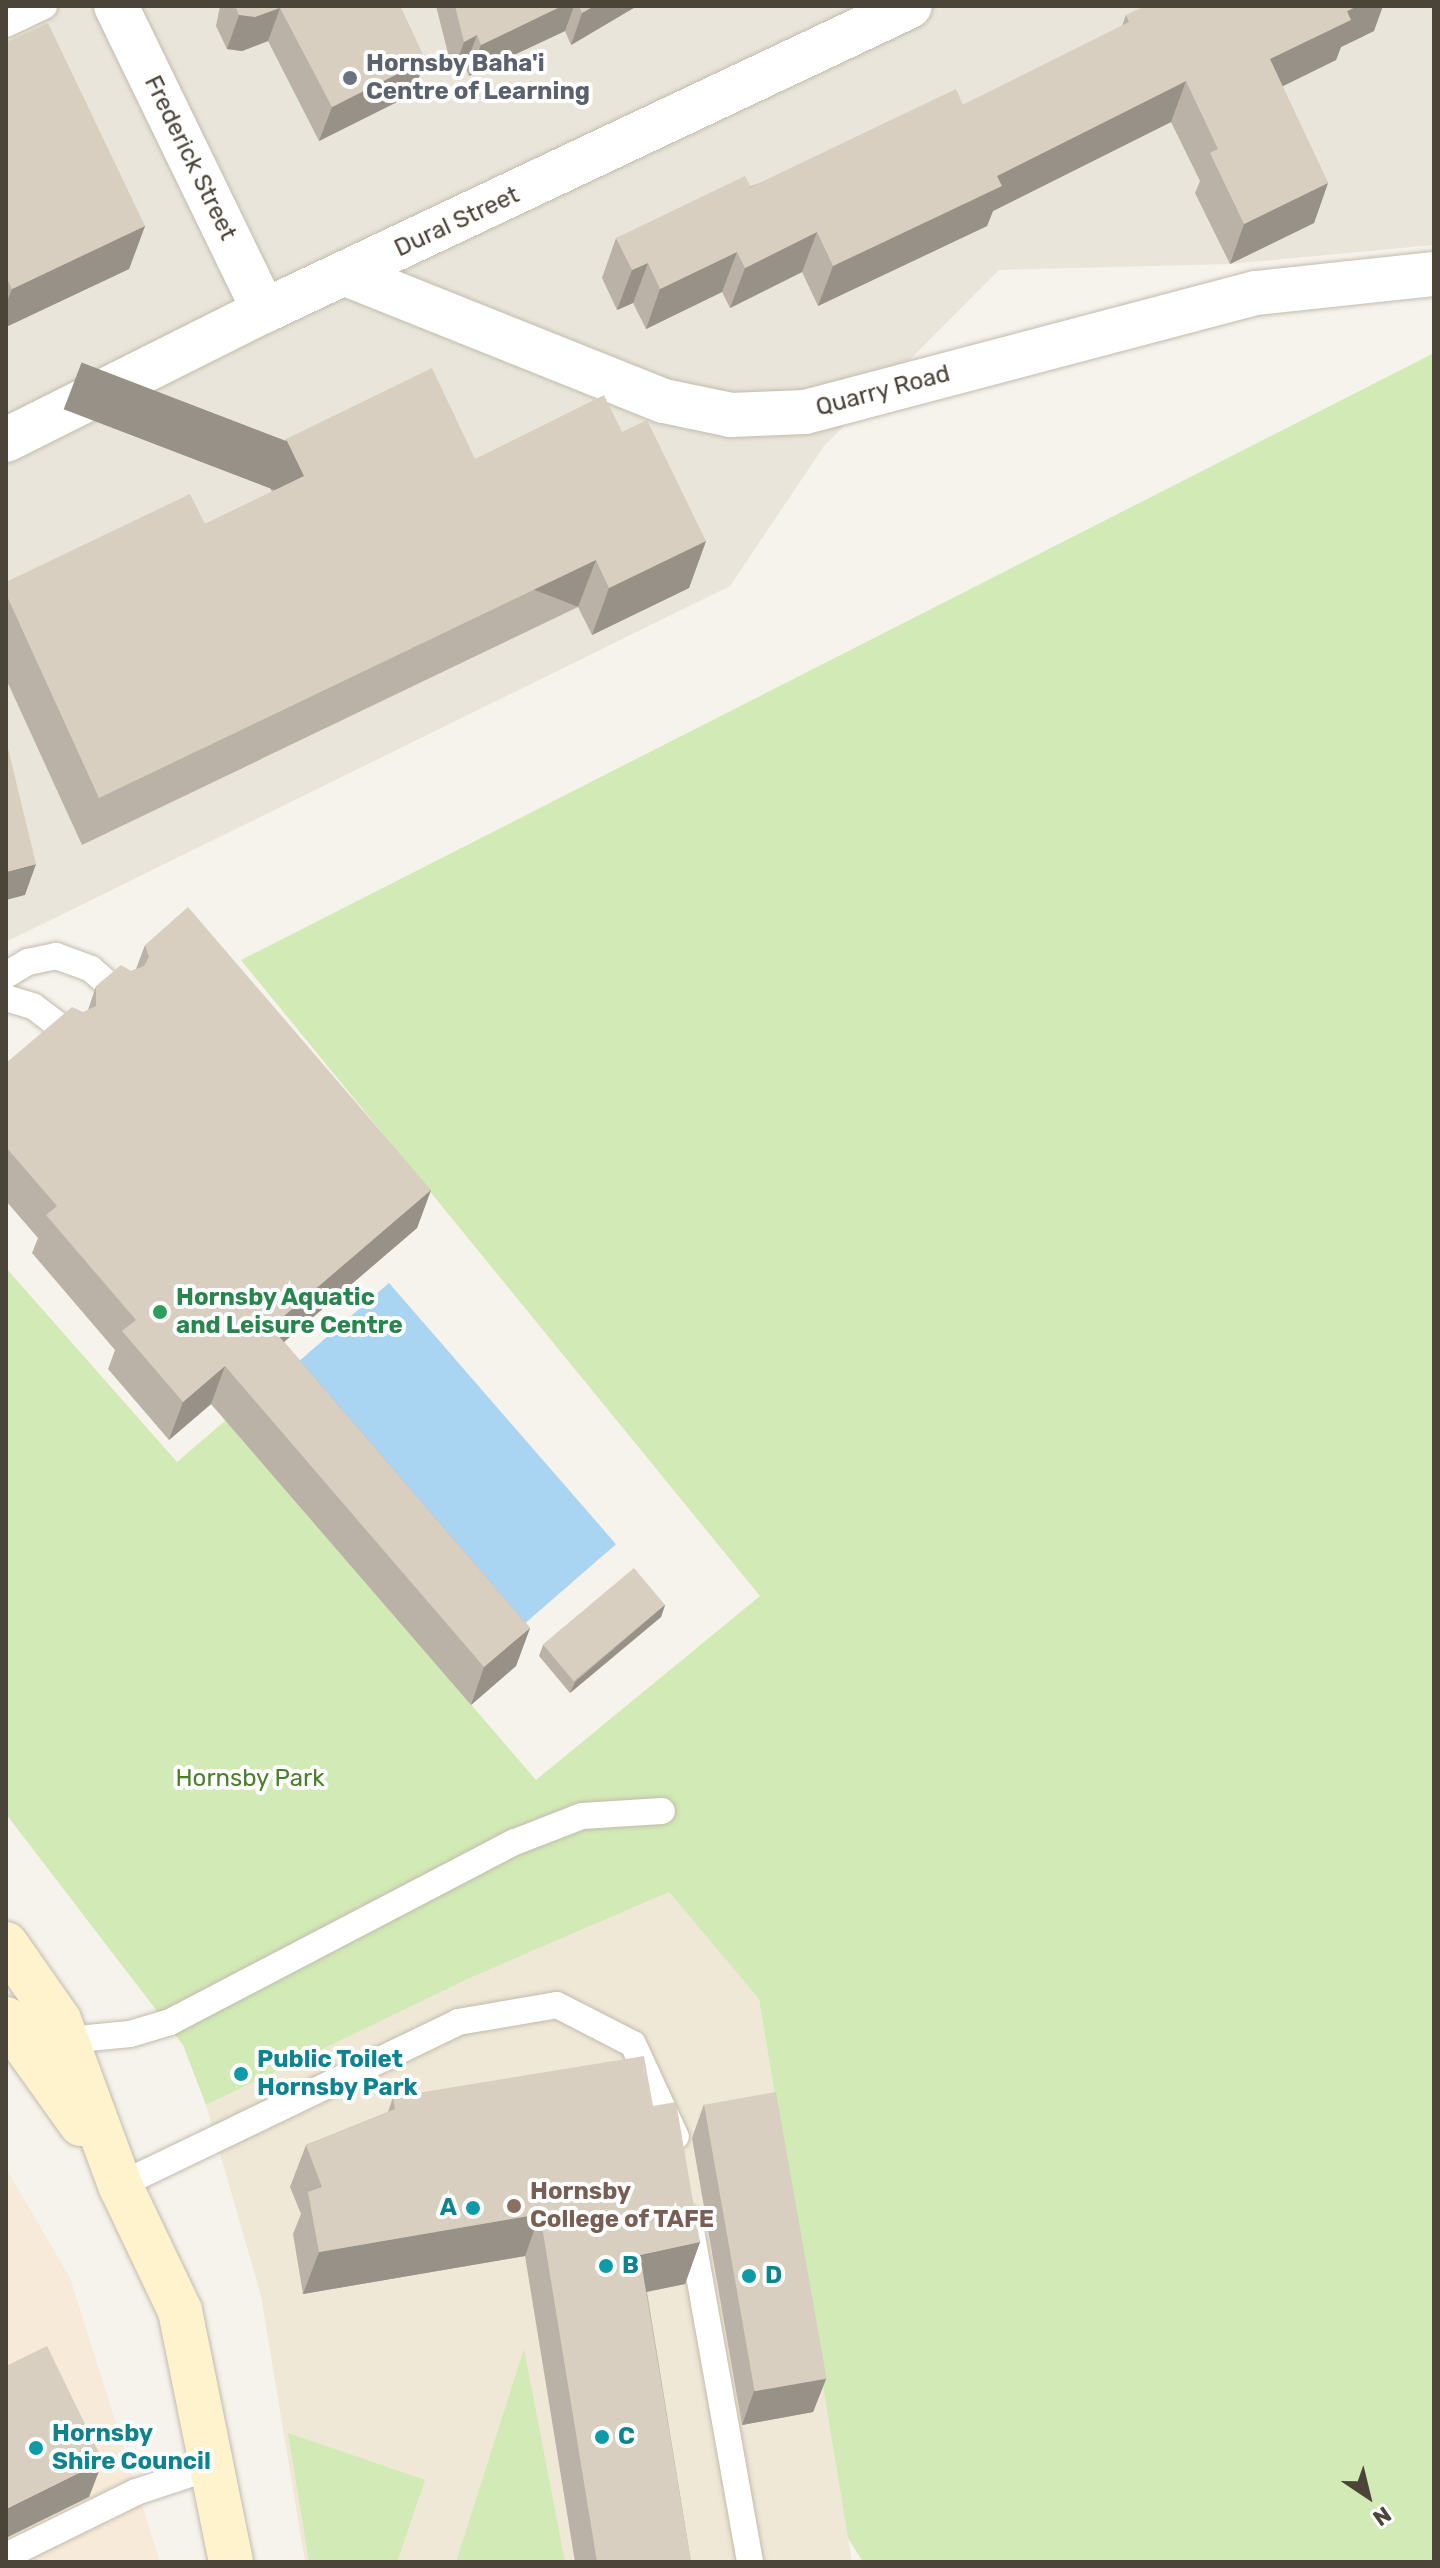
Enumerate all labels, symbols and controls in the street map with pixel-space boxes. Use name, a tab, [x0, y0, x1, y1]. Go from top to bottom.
place label: Hornsby Baha'i Centre of Learning	[366, 50, 591, 106]
marker: Hornsby Baha'i Centre of Learning	[341, 69, 359, 87]
street label: Frederick Street	[138, 71, 242, 245]
street label: Dural Street	[390, 181, 524, 263]
street label: Quarry Road	[813, 359, 953, 423]
place label: Hornsby Aquatic and Leisure Centre	[176, 1284, 403, 1340]
marker: Hornsby Aquatic and Leisure Centre	[151, 1303, 169, 1321]
park label: Hornsby Park	[175, 1765, 325, 1793]
place label: Public Toilet Hornsby Park	[257, 2046, 418, 2102]
marker: Public Toilet Hornsby Park	[232, 2065, 250, 2083]
place label: Hornsby College of TAFE	[530, 2178, 715, 2234]
place label: A	[440, 2194, 457, 2222]
marker: Hornsby College of TAFE	[505, 2197, 523, 2215]
marker: A	[464, 2199, 482, 2217]
place label: B	[622, 2252, 639, 2280]
marker: B	[597, 2257, 615, 2275]
place label: D	[765, 2262, 782, 2290]
marker: D	[740, 2267, 758, 2285]
place label: Hornsby Shire Council	[52, 2420, 211, 2476]
place label: C	[618, 2423, 635, 2451]
marker: C	[593, 2428, 611, 2446]
marker: Hornsby Shire Council	[27, 2439, 45, 2457]
north arrow	[1328, 2456, 1408, 2536]
text: N	[1368, 2500, 1396, 2532]

